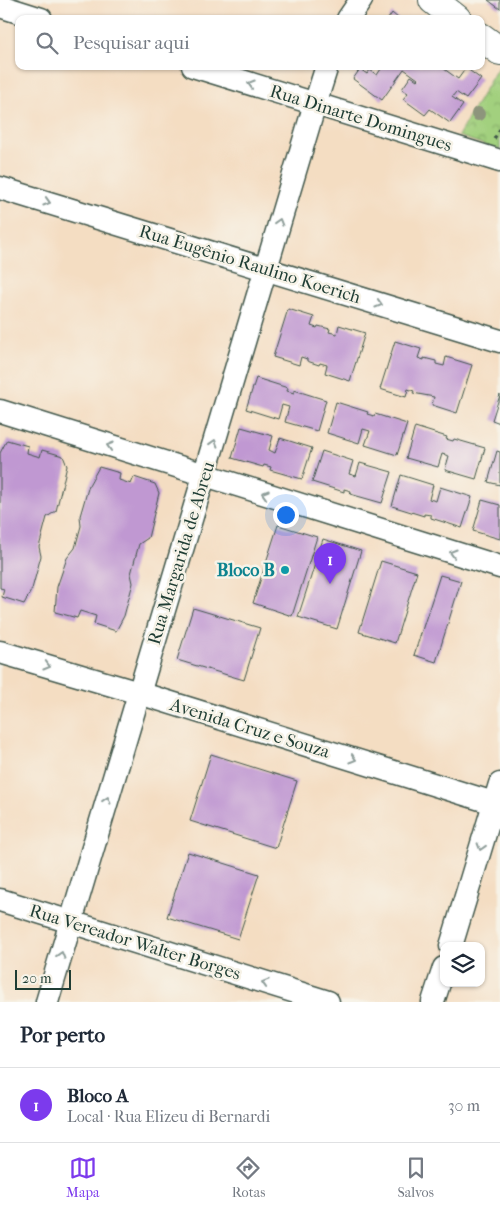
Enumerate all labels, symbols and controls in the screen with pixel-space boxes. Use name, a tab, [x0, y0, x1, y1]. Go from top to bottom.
search box	[15, 15, 485, 70]
icon: search	[33, 29, 61, 57]
text: Pesquisar aqui	[73, 32, 190, 54]
one-way arrow	[248, 80, 256, 90]
street label: Rua Dinarte Domingues	[267, 81, 455, 156]
one-way arrow	[42, 196, 50, 206]
one-way arrow	[274, 219, 284, 227]
street label: Rua Eugênio Raulino Koerich	[137, 221, 363, 308]
one-way arrow	[374, 298, 383, 308]
one-way arrow	[208, 439, 218, 447]
one-way arrow	[106, 441, 114, 451]
street label: Rua Margarida de Abreu	[144, 459, 219, 647]
one-way arrow	[261, 490, 270, 500]
your location	[273, 502, 299, 528]
pin: 1	[314, 543, 346, 584]
one-way arrow	[450, 548, 458, 558]
place label: Bloco B	[217, 560, 275, 581]
marker: Bloco B	[279, 564, 291, 576]
one-way arrow	[42, 661, 50, 671]
street label: Avenida Cruz e Souza	[167, 694, 333, 763]
one-way arrow	[348, 754, 356, 764]
one-way arrow	[102, 796, 112, 804]
one-way arrow	[476, 842, 486, 851]
street label: Rua Vereador Walter Borges	[27, 900, 243, 985]
map controls	[440, 942, 485, 987]
button: layers	[440, 942, 485, 987]
one-way arrow	[55, 952, 65, 960]
scale bar	[15, 967, 71, 990]
text: 20 m	[22, 970, 52, 987]
one-way arrow	[261, 978, 269, 988]
text: Por perto	[20, 1023, 105, 1047]
text: Bloco A	[67, 1085, 129, 1107]
text: 1	[33, 1096, 39, 1115]
text: 30 m	[448, 1096, 480, 1115]
text: Local · Rua Elizeu di Bernardi	[67, 1107, 270, 1126]
tab: Mapa	[66, 1154, 99, 1201]
tab: Rotas	[232, 1154, 265, 1201]
tab: Salvos	[398, 1154, 434, 1201]

